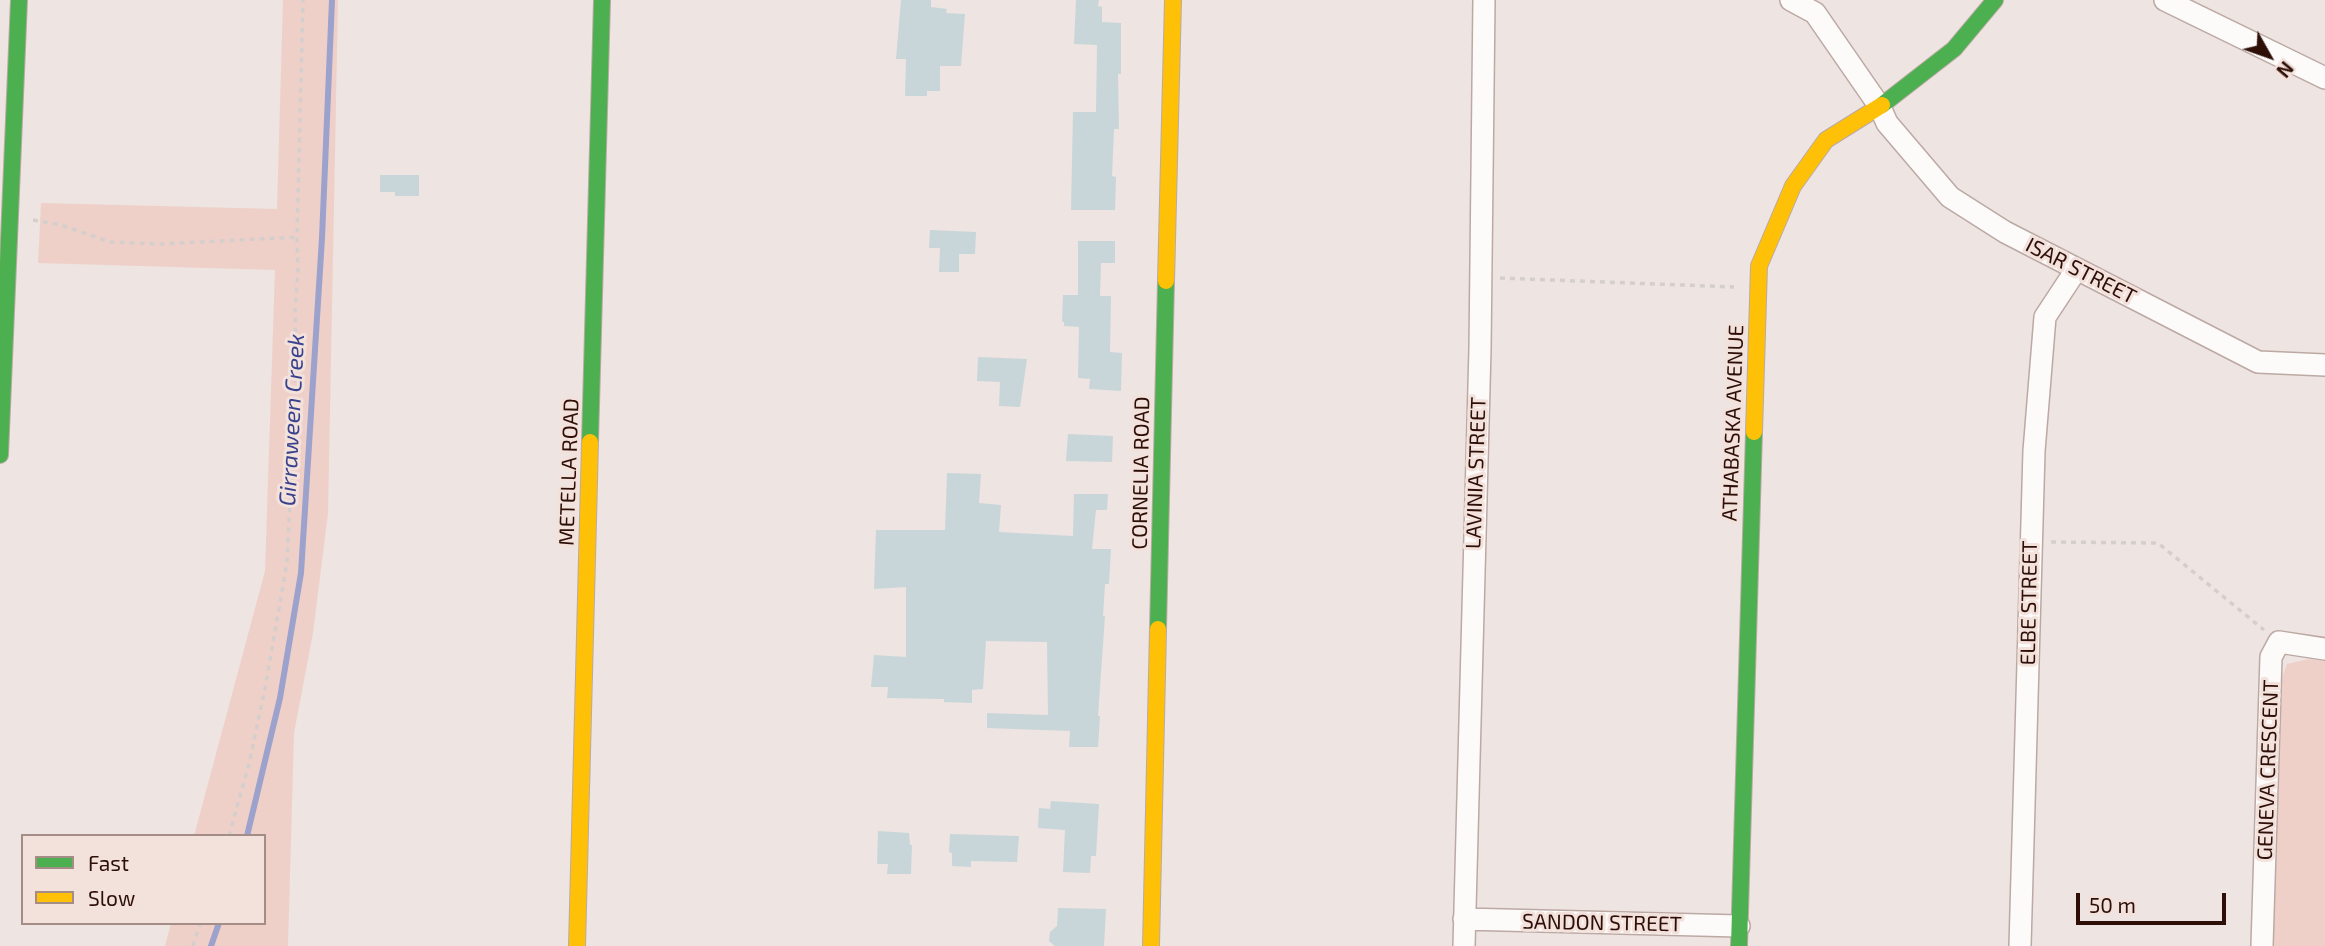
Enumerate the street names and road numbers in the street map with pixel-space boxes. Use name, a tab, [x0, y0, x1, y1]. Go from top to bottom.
street label: ISAR STREET	[2022, 232, 2140, 310]
street label: ATHABASKA AVENUE	[1717, 324, 1749, 522]
street label: CORNELIA ROAD	[1127, 396, 1155, 550]
street label: LAVINIA STREET	[1461, 397, 1491, 549]
street label: METELLA ROAD	[554, 398, 584, 546]
street label: ELBE STREET	[2015, 540, 2043, 666]
street label: GENEVA CRESCENT	[2252, 679, 2284, 861]
street label: SANDON STREET	[1522, 909, 1682, 937]

